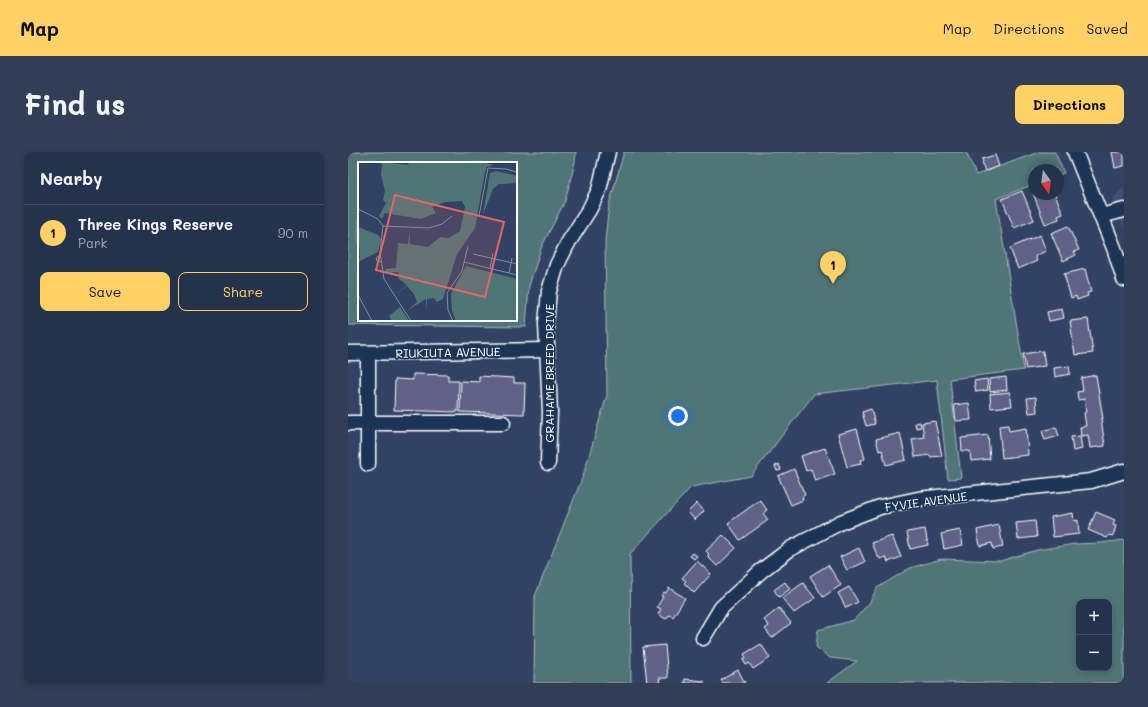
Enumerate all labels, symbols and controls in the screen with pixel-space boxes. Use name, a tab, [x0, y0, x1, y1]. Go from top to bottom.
text: Map	[20, 16, 59, 41]
text: Map	[943, 19, 971, 38]
text: Directions	[993, 19, 1064, 38]
text: Saved	[1086, 19, 1128, 38]
button: Directions	[1015, 85, 1124, 124]
text: Find us	[24, 86, 125, 122]
inset map	[358, 162, 517, 321]
north arrow	[1028, 164, 1064, 200]
text: Nearby	[40, 167, 102, 189]
text: Three Kings Reserve	[78, 214, 233, 234]
text: 1	[50, 224, 56, 241]
text: 90 m	[278, 224, 308, 241]
text: Park	[78, 234, 107, 251]
pin: 1	[820, 251, 846, 284]
button: Save	[40, 272, 170, 311]
button: Share	[178, 272, 308, 311]
street label: GRAHAME BREED DRIVE	[541, 303, 557, 442]
street label: RIUKIUTA AVENUE	[395, 343, 501, 361]
your location	[668, 406, 688, 426]
street label: FYVIE AVENUE	[884, 487, 968, 515]
map controls	[1076, 599, 1112, 671]
button: +	[1076, 599, 1112, 635]
button: −	[1076, 635, 1112, 671]

